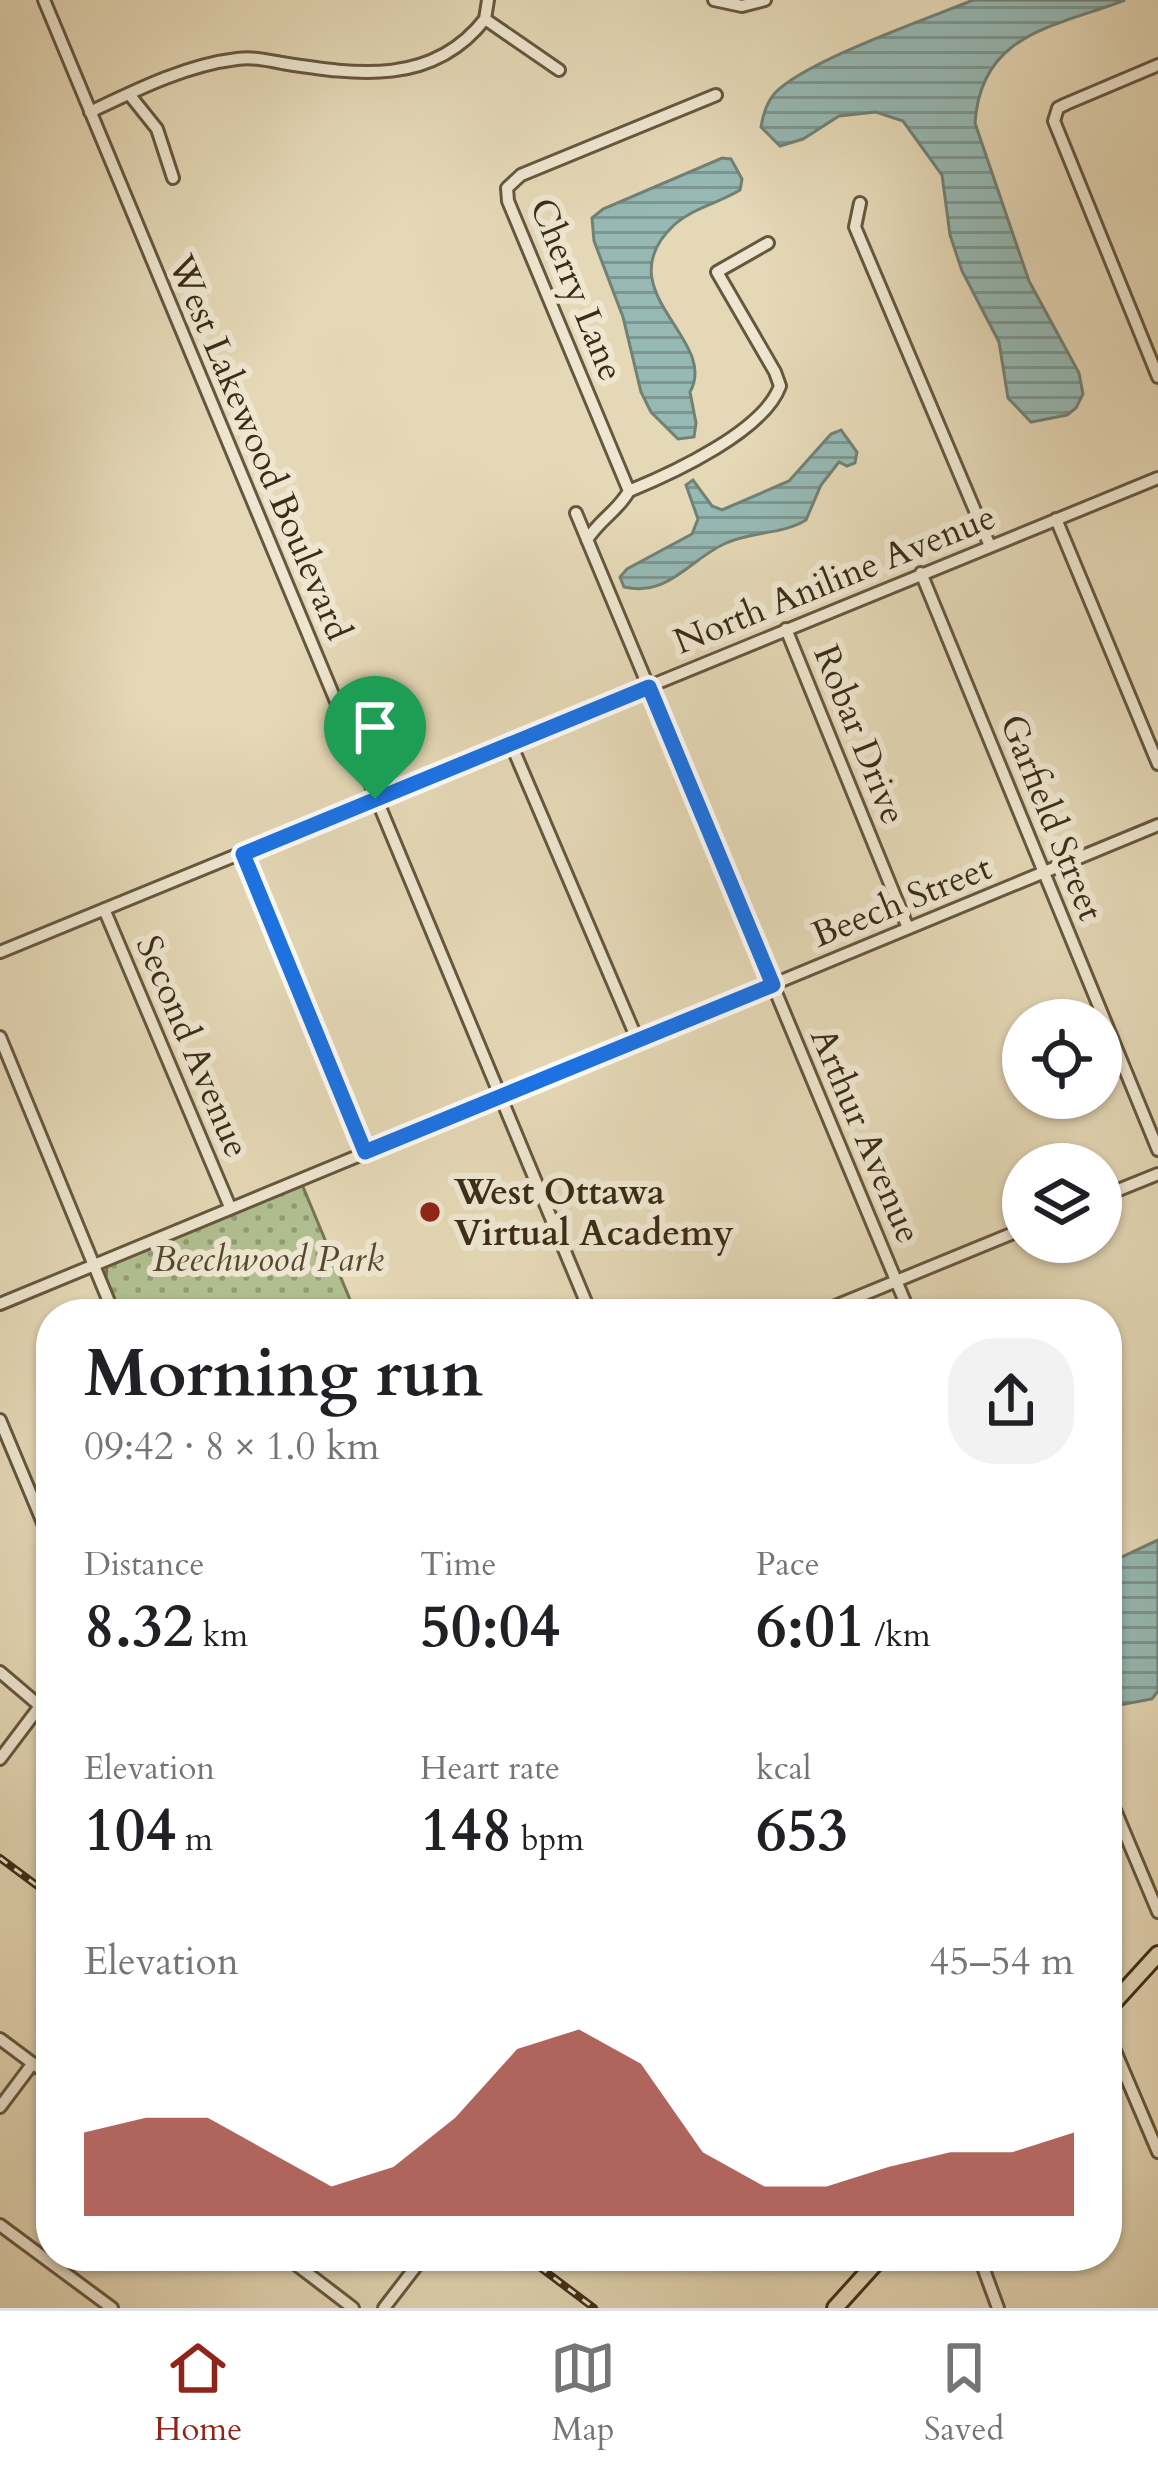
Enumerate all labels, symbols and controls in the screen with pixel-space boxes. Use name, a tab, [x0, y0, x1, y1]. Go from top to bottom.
street label: Cherry Lane	[518, 191, 635, 388]
street label: West Lakewood Boulevard	[156, 247, 363, 648]
street label: North Aniline Avenue	[666, 492, 1003, 666]
street label: Robar Drive	[801, 638, 918, 831]
pin	[324, 676, 426, 799]
icon: arrive	[342, 694, 408, 760]
street label: Garfield Street	[988, 707, 1115, 928]
street label: Beech Street	[804, 843, 999, 960]
street label: Second Avenue	[124, 928, 261, 1165]
map controls	[1002, 999, 1122, 1263]
button: locate	[1002, 999, 1122, 1119]
street label: Arthur Avenue	[798, 1021, 933, 1251]
button: layers	[1002, 1143, 1122, 1263]
place label: West Ottawa Virtual Academy	[453, 1168, 734, 1258]
marker: West Ottawa Virtual Academy	[417, 1199, 443, 1225]
park label: Beechwood Park	[152, 1235, 384, 1284]
text: Morning run	[84, 1330, 483, 1419]
button: share	[948, 1338, 1074, 1464]
text: 09:42 · 8 × 1.0 km	[84, 1420, 380, 1473]
text: Distance	[84, 1542, 205, 1587]
text: Time	[420, 1542, 496, 1587]
text: Pace	[756, 1542, 820, 1587]
text: 8.32	[84, 1587, 194, 1668]
text: 50:04	[420, 1587, 560, 1668]
text: 6:01	[756, 1587, 866, 1668]
text: km	[194, 1613, 248, 1658]
text: /km	[866, 1613, 931, 1658]
text: Elevation	[84, 1746, 215, 1791]
text: Heart rate	[420, 1746, 560, 1791]
text: kcal	[756, 1746, 811, 1791]
text: 104	[84, 1791, 176, 1872]
text: 148	[420, 1791, 512, 1872]
text: 653	[756, 1791, 848, 1872]
text: m	[176, 1817, 213, 1862]
text: bpm	[512, 1817, 584, 1862]
text: Elevation	[84, 1935, 239, 1988]
text: 45–54 m	[929, 1935, 1074, 1988]
tab: Home	[154, 2335, 242, 2452]
tab: Map	[550, 2335, 616, 2452]
tab: Saved	[924, 2335, 1004, 2452]

